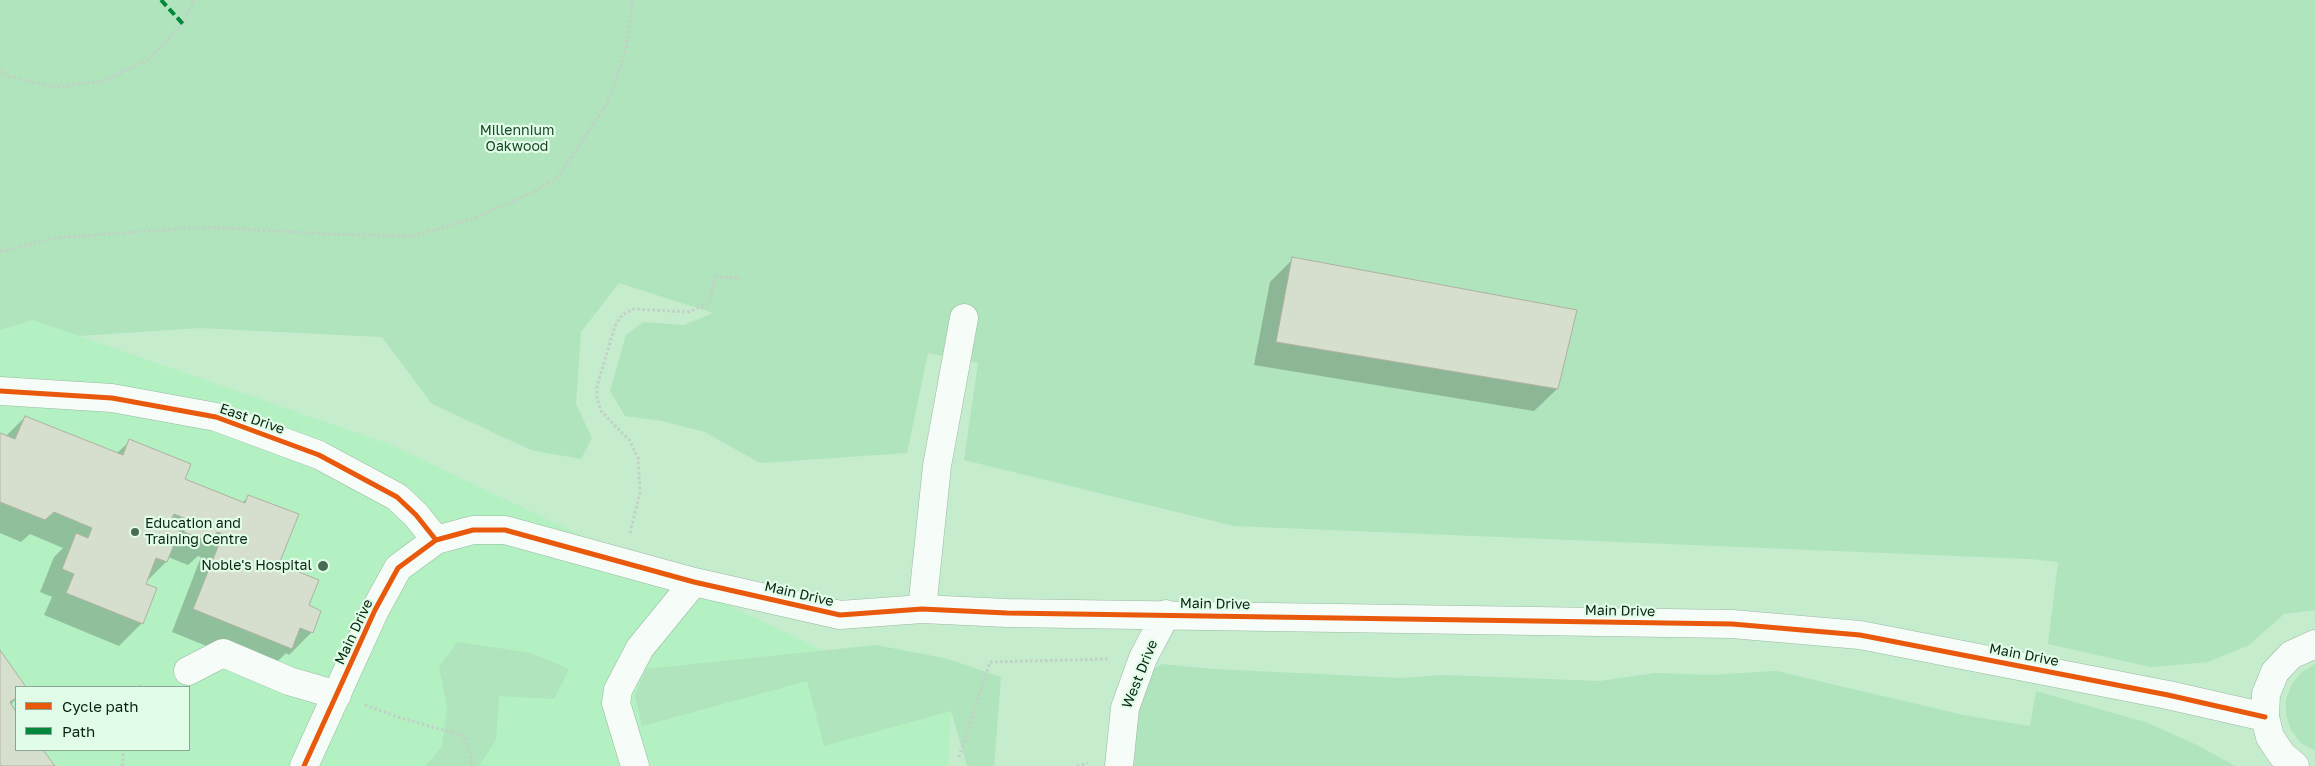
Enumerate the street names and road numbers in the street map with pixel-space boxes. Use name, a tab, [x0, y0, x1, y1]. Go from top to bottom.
street label: East Drive	[217, 400, 287, 438]
street label: Main Drive	[763, 578, 835, 610]
street label: Main Drive	[1180, 595, 1250, 613]
street label: Main Drive	[331, 597, 377, 667]
street label: Main Drive	[1585, 602, 1655, 620]
street label: West Drive	[1119, 637, 1161, 711]
street label: Main Drive	[1988, 640, 2060, 670]

